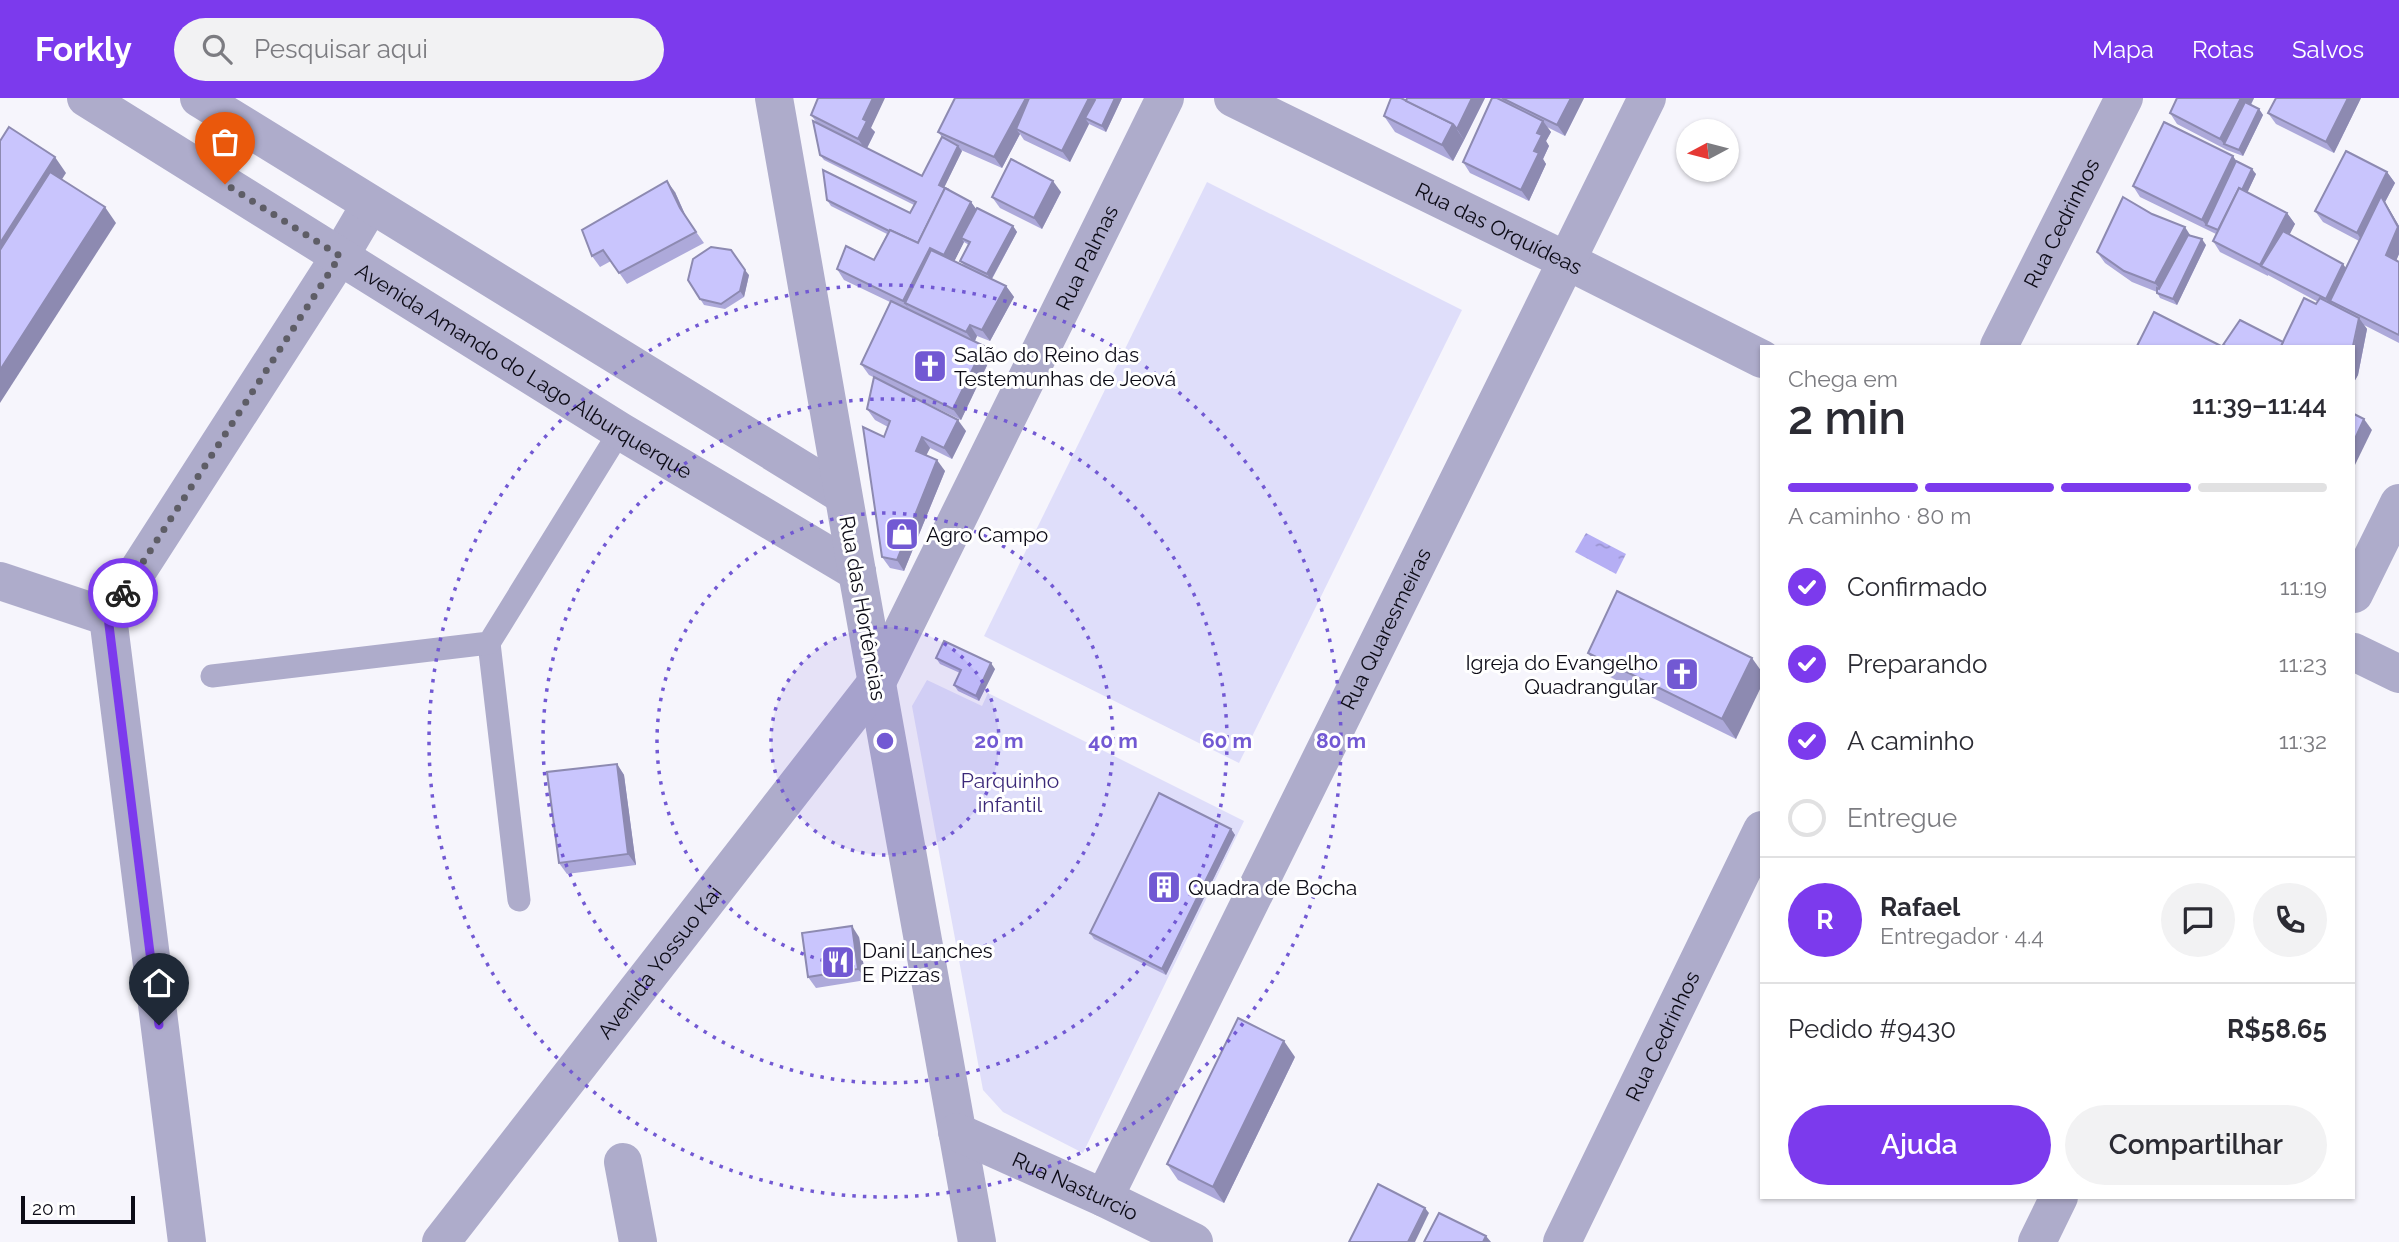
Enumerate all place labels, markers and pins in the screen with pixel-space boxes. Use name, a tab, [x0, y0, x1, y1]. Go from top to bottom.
pin	[195, 112, 255, 184]
place label: Salão do Reino das Testemunhas de Jeová	[954, 342, 1176, 391]
church icon: Salão do Reino das Testemunhas de Jeová	[911, 347, 949, 385]
shop icon: Agro Campo	[883, 515, 921, 553]
place label: Agro Campo	[926, 522, 1048, 547]
place label: Igreja do Evangelho Quadrangular	[1465, 650, 1659, 699]
church icon: Igreja do Evangelho Quadrangular	[1663, 655, 1701, 693]
centre of rings	[873, 729, 897, 753]
building icon: Quadra de Bocha	[1145, 868, 1183, 906]
place label: Quadra de Bocha	[1188, 875, 1357, 900]
place label: Dani Lanches E Pizzas	[862, 938, 993, 987]
restaurant icon: Dani Lanches E Pizzas	[819, 943, 857, 981]
pin	[129, 953, 189, 1025]

